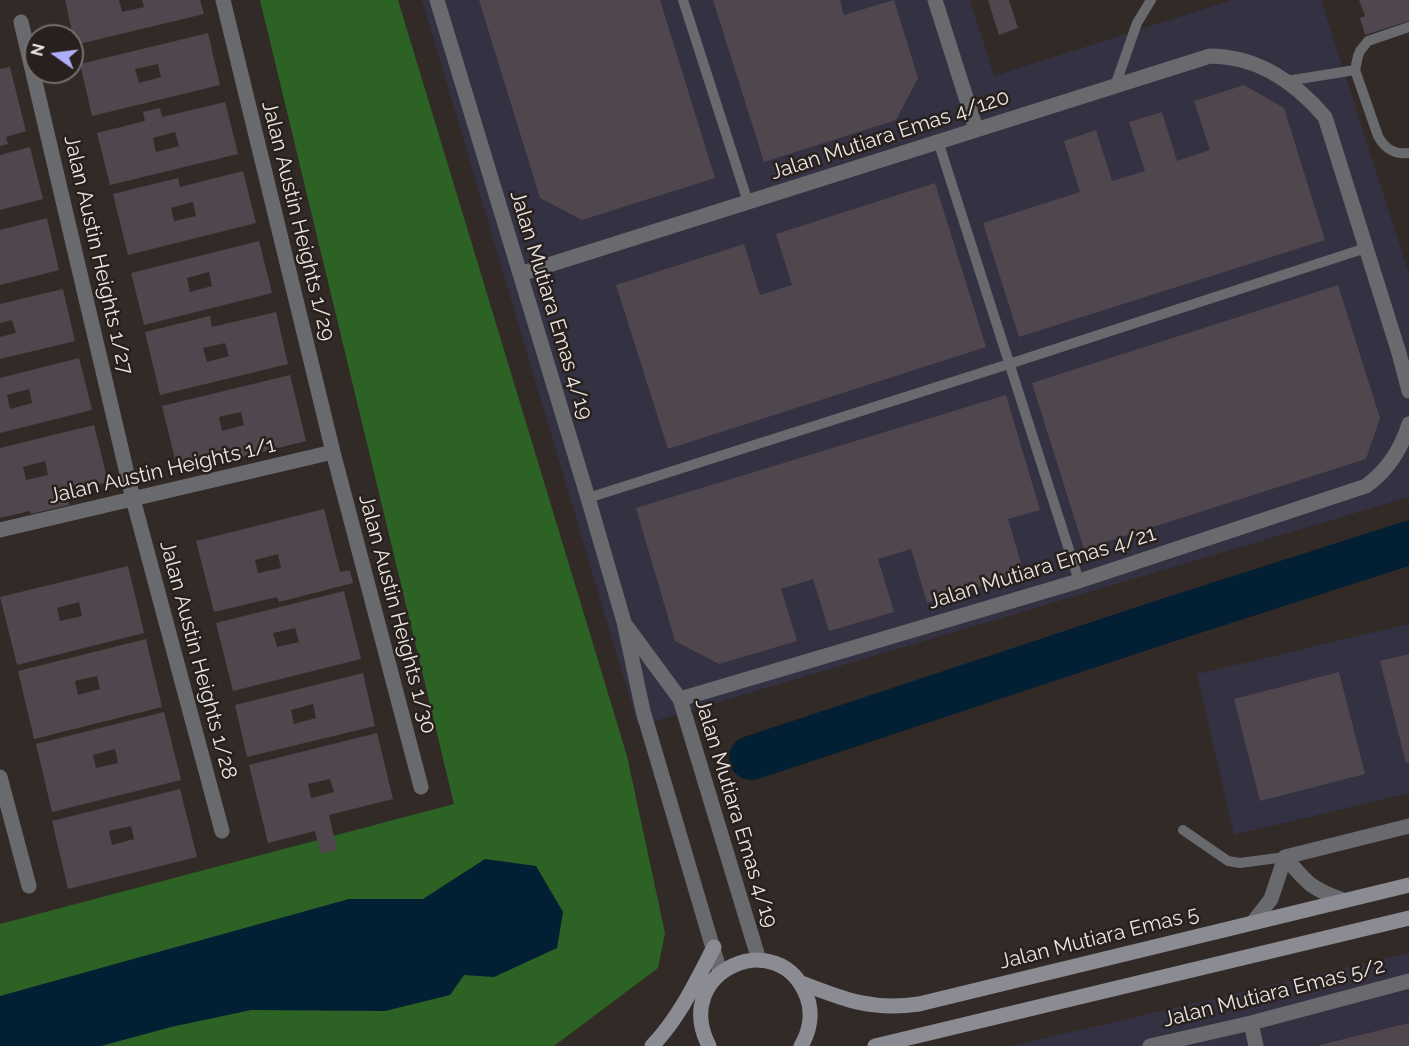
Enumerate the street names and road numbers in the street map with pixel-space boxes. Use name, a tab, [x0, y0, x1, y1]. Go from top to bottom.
street label: Jalan Mutiara Emas 4/120	[767, 84, 1013, 186]
street label: Jalan Austin Heights 1/29	[256, 99, 340, 343]
street label: Jalan Austin Heights 1/27	[58, 133, 138, 377]
street label: Jalan Mutiara Emas 4/19	[504, 187, 598, 423]
street label: Jalan Austin Heights 1/1	[46, 433, 278, 509]
street label: Jalan Austin Heights 1/30	[353, 491, 441, 737]
street label: Jalan Mutiara Emas 4/21	[925, 521, 1159, 615]
street label: Jalan Austin Heights 1/28	[154, 538, 242, 782]
street label: Jalan Mutiara Emas 4/19	[689, 695, 783, 931]
street label: Jalan Mutiara Emas 5	[997, 901, 1201, 975]
street label: Jalan Mutiara Emas 5/2	[1160, 953, 1388, 1033]

